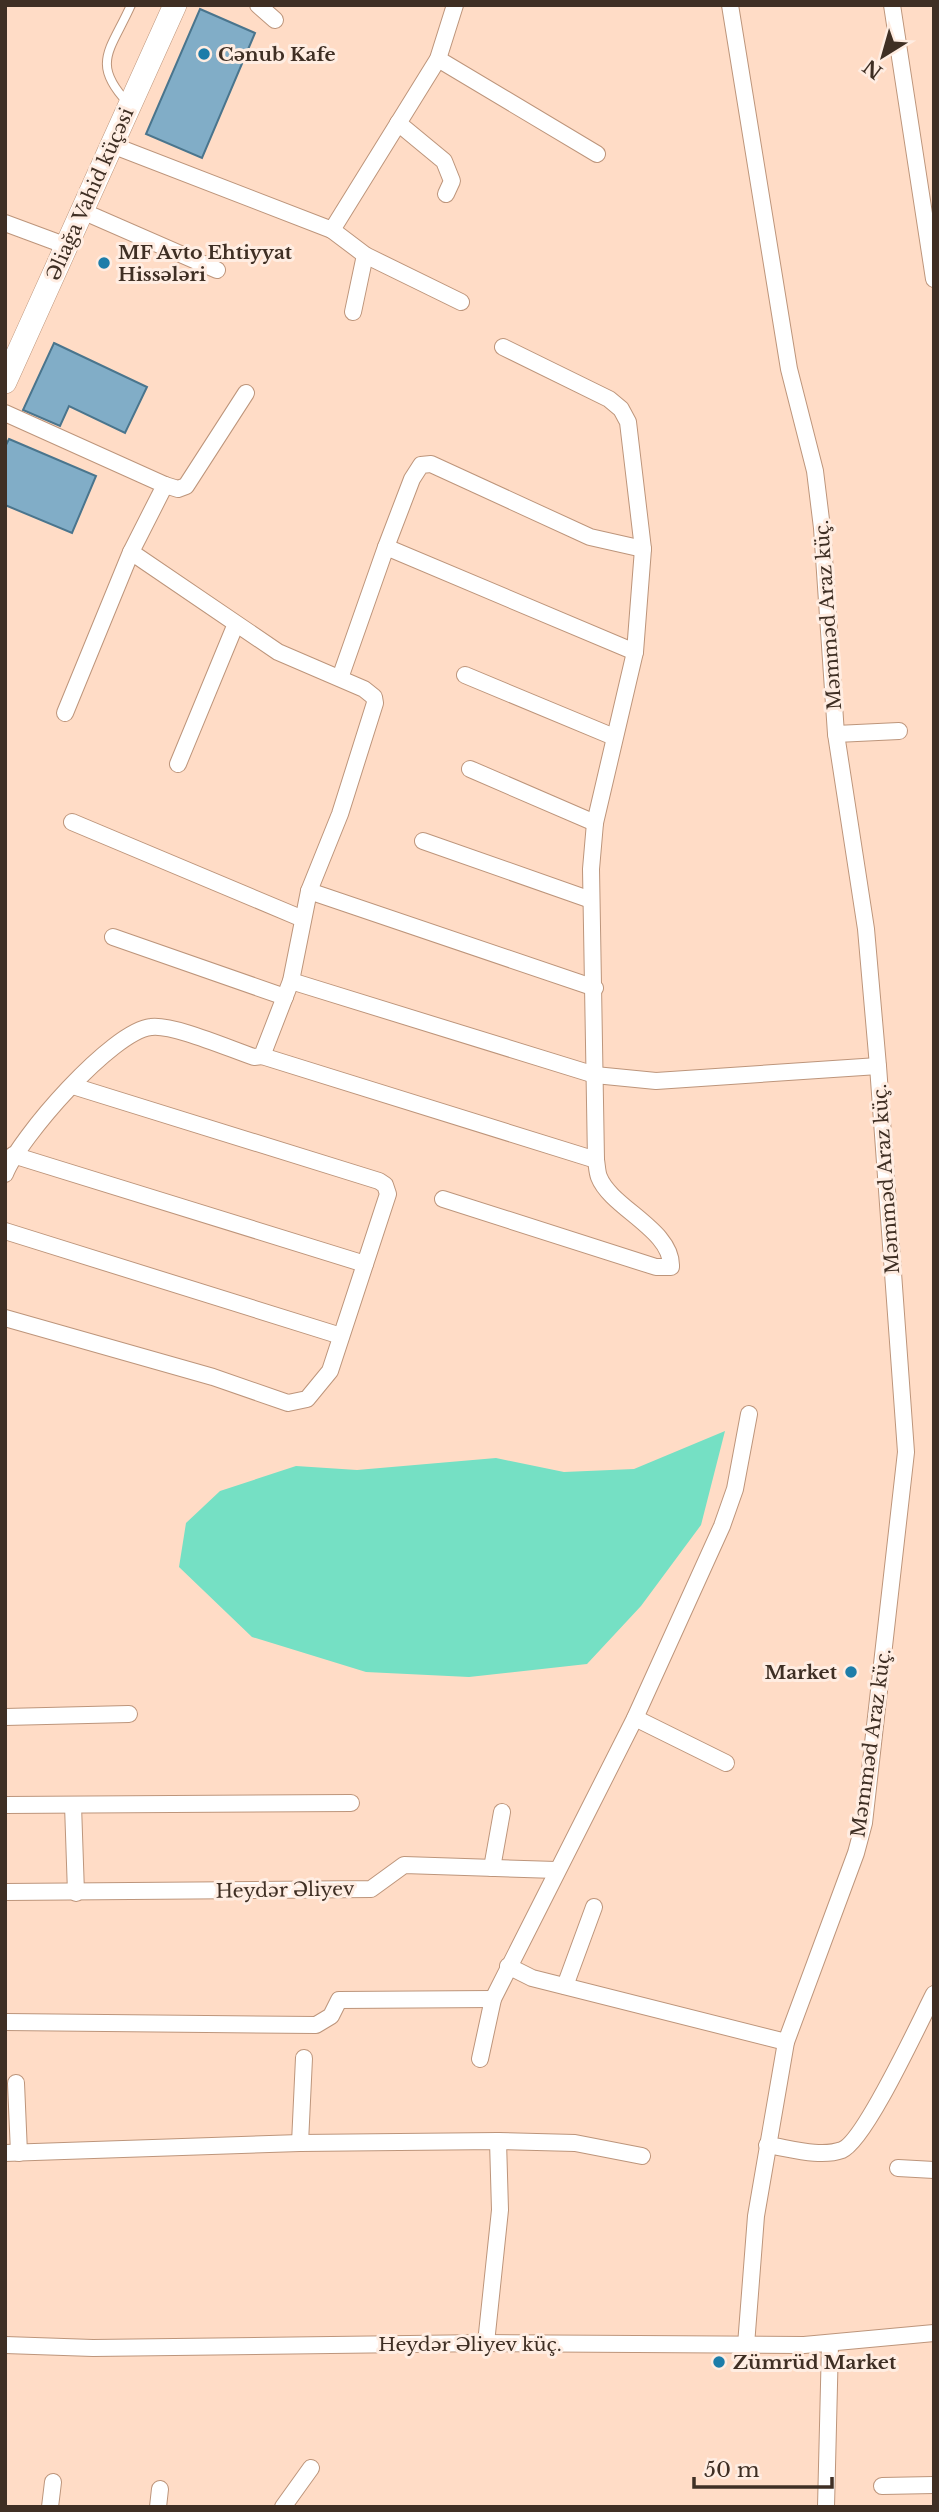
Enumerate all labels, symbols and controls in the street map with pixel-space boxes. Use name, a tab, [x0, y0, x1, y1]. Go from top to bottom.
north arrow	[848, 21, 918, 91]
place label: Cənub Kafe	[218, 43, 336, 66]
marker: Cənub Kafe	[196, 46, 212, 62]
text: N	[859, 55, 887, 84]
street label: Əliağa Vahid küçəsi	[42, 104, 139, 284]
place label: MF Avto Ehtiyyat Hissələri	[118, 241, 293, 286]
marker: MF Avto Ehtiyyat Hissələri	[96, 255, 112, 271]
street label: Məmməd Araz küç.	[810, 519, 846, 711]
street label: Məmməd Araz küç.	[868, 1083, 904, 1275]
street label: Məmməd Araz küç.	[846, 1647, 896, 1839]
place label: Market	[764, 1661, 838, 1684]
marker: Market	[843, 1664, 859, 1680]
street label: Heydər Əliyev	[215, 1877, 355, 1903]
street label: Heydər Əliyev küç.	[378, 2333, 562, 2356]
place label: Zümrüd Market	[733, 2351, 897, 2374]
marker: Zümrüd Market	[711, 2354, 727, 2370]
scale bar	[694, 2446, 832, 2490]
text: 50 m	[704, 2457, 760, 2483]

